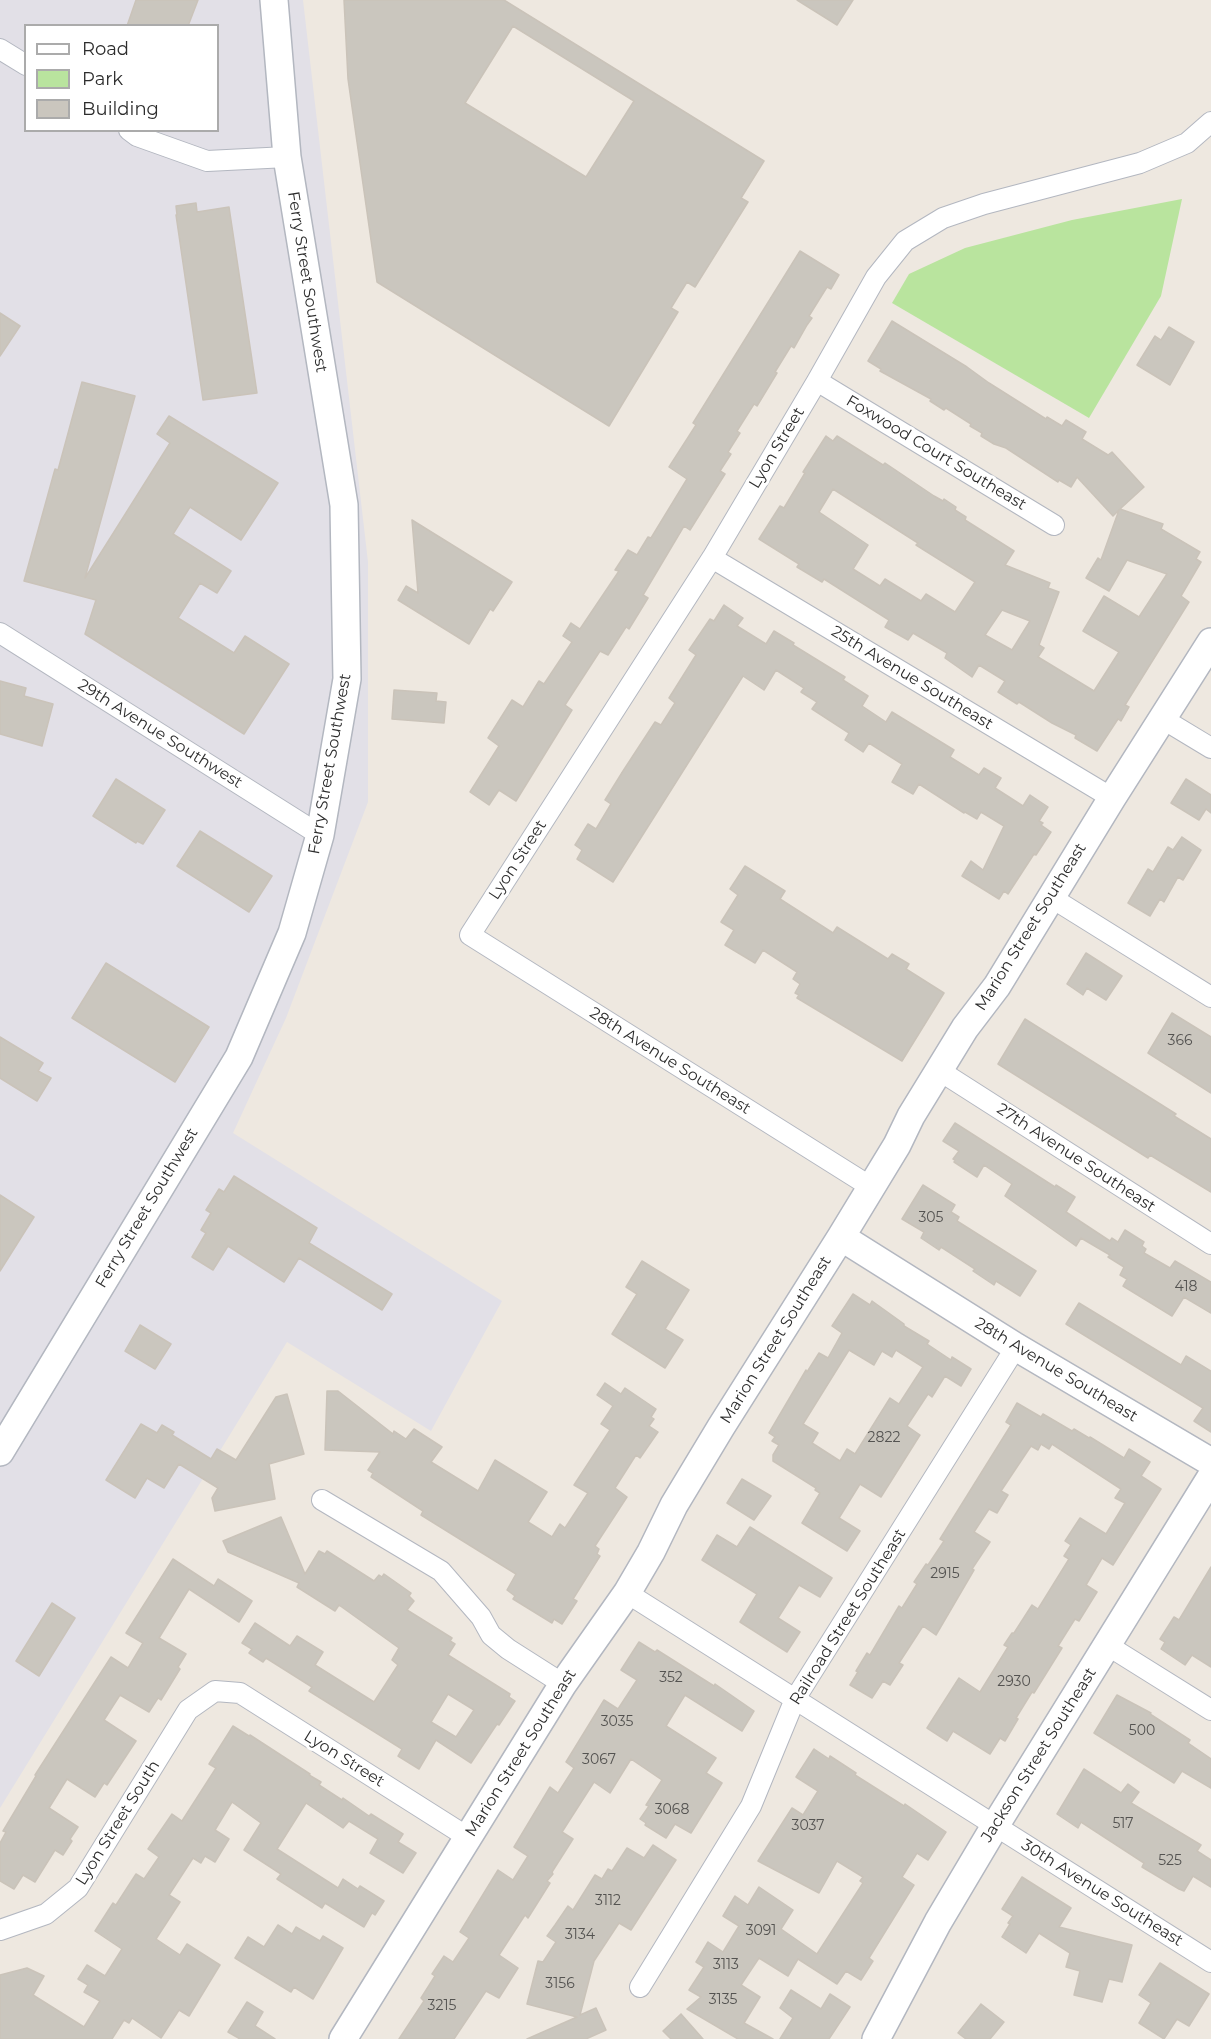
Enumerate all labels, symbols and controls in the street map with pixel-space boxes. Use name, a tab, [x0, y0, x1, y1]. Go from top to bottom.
legend	[24, 24, 219, 132]
text: Road	[82, 38, 129, 60]
text: Park	[82, 68, 123, 90]
text: Building	[82, 98, 159, 120]
street label: Ferry Street Southwest	[283, 190, 331, 374]
street label: Foxwood Court Southeast	[842, 391, 1030, 515]
street label: Lyon Street	[745, 404, 809, 492]
street label: 25th Avenue Southeast	[828, 622, 996, 734]
street label: Ferry Street Southwest	[305, 672, 355, 856]
street label: 29th Avenue Southwest	[74, 675, 246, 793]
street label: Lyon Street	[485, 816, 551, 904]
street label: Marion Street Southeast	[971, 840, 1091, 1014]
street label: 28th Avenue Southeast	[586, 1003, 754, 1119]
house number: 366	[1168, 1033, 1192, 1049]
street label: 27th Avenue Southeast	[993, 1099, 1159, 1217]
street label: Ferry Street Southwest	[92, 1125, 202, 1291]
house number: 305	[918, 1210, 944, 1226]
street label: Marion Street Southeast	[716, 1253, 836, 1427]
house number: 418	[1175, 1279, 1197, 1295]
street label: 28th Avenue Southeast	[971, 1314, 1141, 1426]
house number: 2822	[868, 1430, 900, 1446]
street label: Railroad Street Southeast	[786, 1525, 910, 1709]
house number: 2915	[930, 1566, 960, 1582]
street label: Jackson Street Southeast	[977, 1664, 1101, 1846]
street label: Marion Street Southeast	[461, 1666, 581, 1840]
house number: 352	[659, 1670, 683, 1686]
house number: 2930	[997, 1674, 1031, 1690]
house number: 3035	[601, 1714, 633, 1730]
house number: 500	[1129, 1723, 1155, 1739]
street label: Lyon Street	[300, 1727, 388, 1791]
house number: 3067	[582, 1752, 616, 1768]
street label: Lyon Street South	[72, 1757, 164, 1889]
house number: 3068	[655, 1802, 689, 1818]
house number: 517	[1112, 1816, 1134, 1832]
house number: 3037	[792, 1818, 824, 1834]
street label: 30th Avenue Southeast	[1018, 1835, 1186, 1951]
house number: 525	[1158, 1853, 1182, 1869]
house number: 3112	[595, 1893, 621, 1909]
house number: 3091	[746, 1923, 776, 1939]
house number: 3134	[565, 1927, 595, 1943]
house number: 3113	[713, 1957, 739, 1973]
house number: 3156	[545, 1976, 575, 1992]
house number: 3135	[709, 1992, 737, 2008]
house number: 3215	[428, 1998, 456, 2014]

